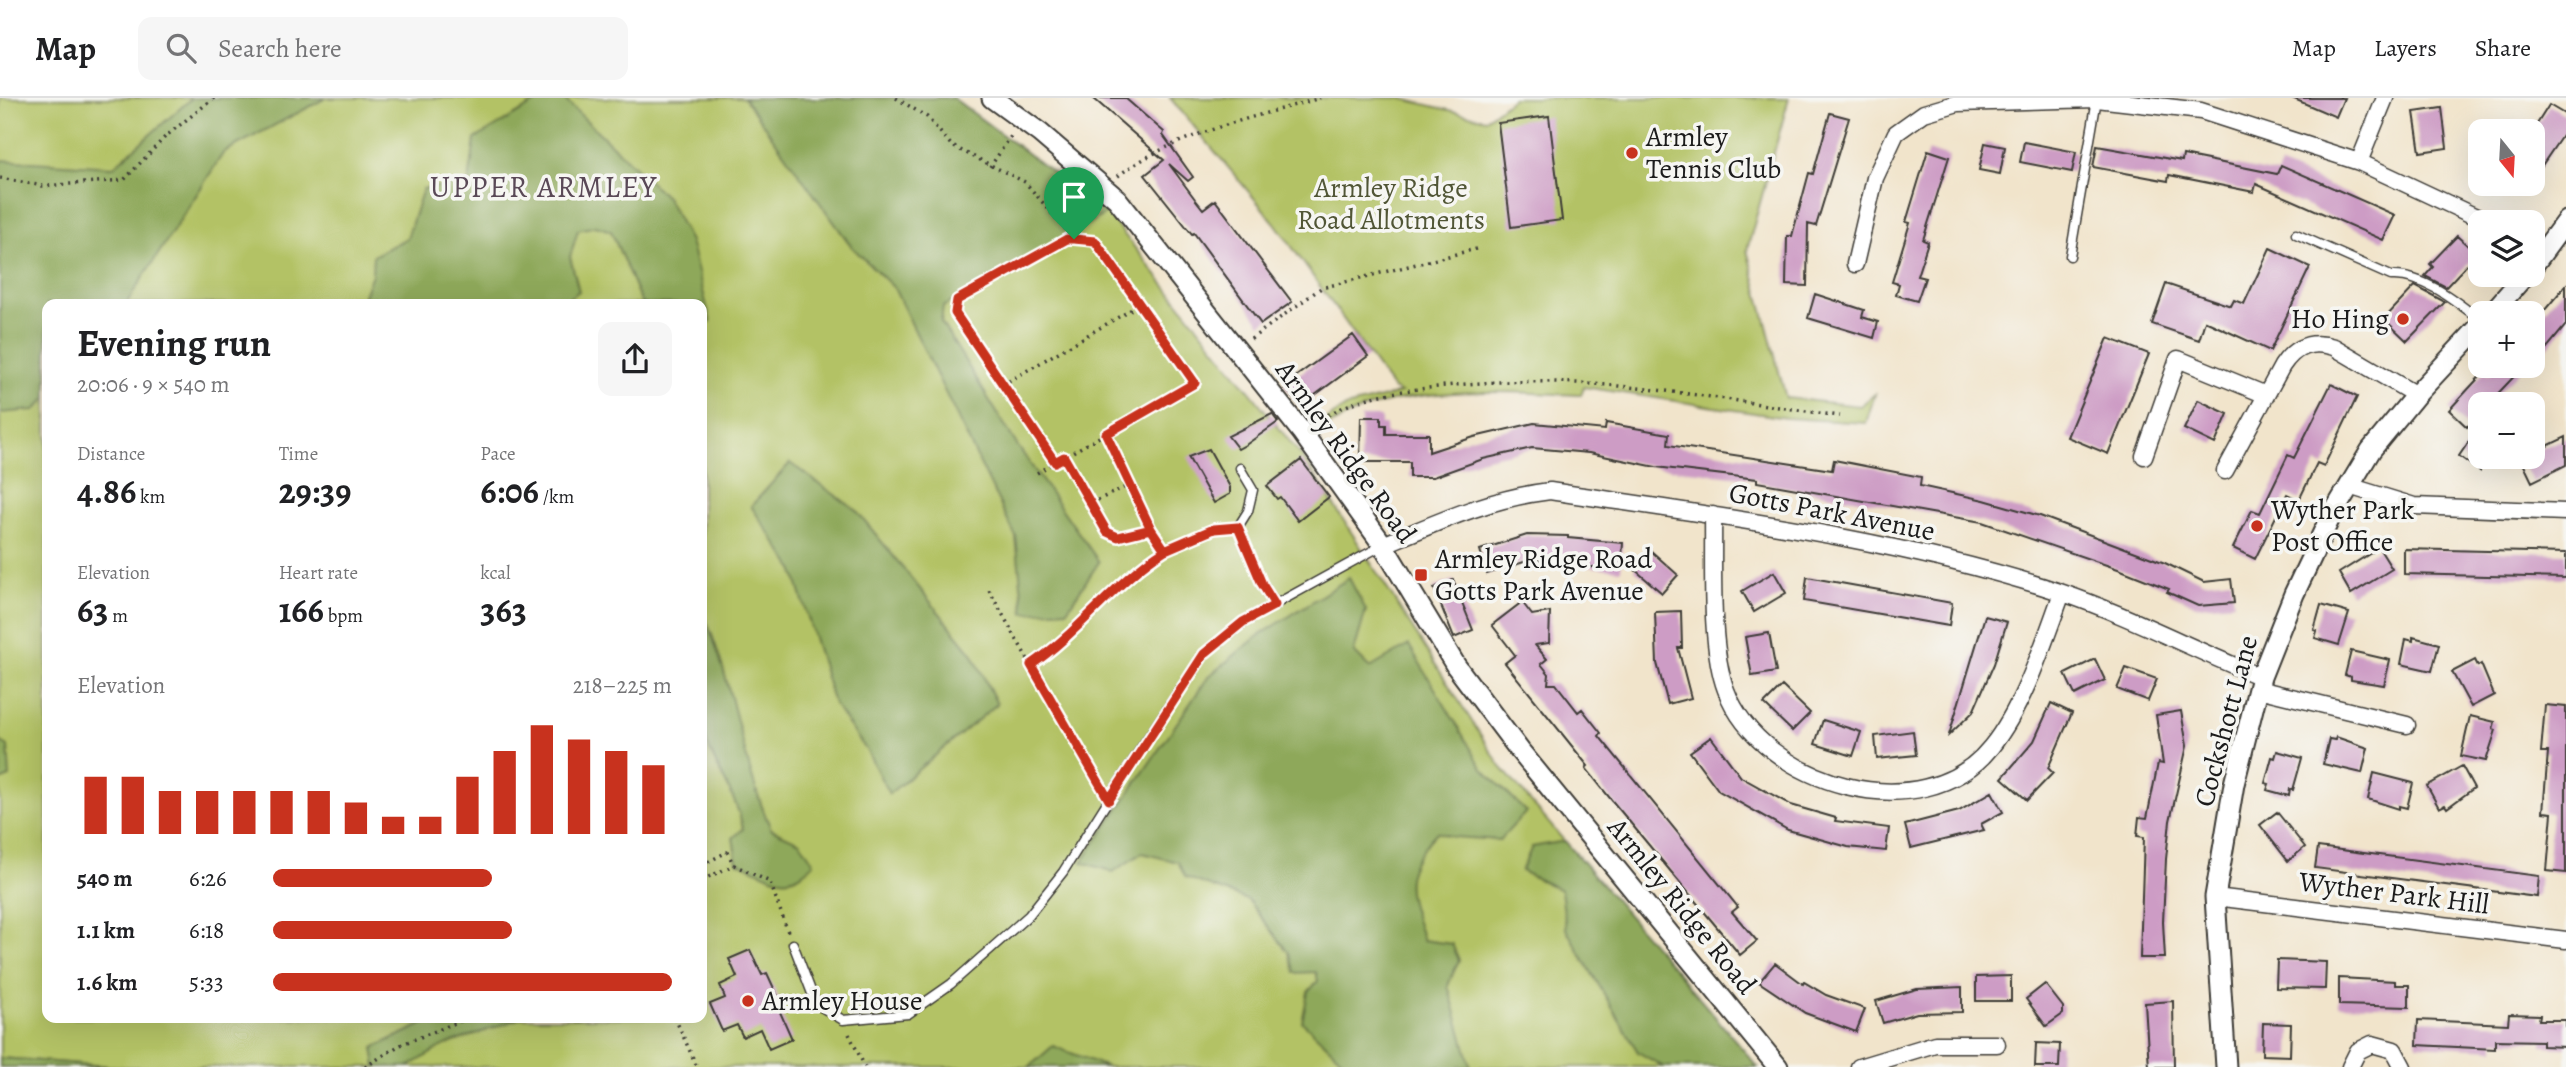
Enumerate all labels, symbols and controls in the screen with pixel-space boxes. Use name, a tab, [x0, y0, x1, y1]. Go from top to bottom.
search box	[138, 17, 628, 80]
text: Map	[35, 26, 96, 71]
icon: search	[162, 29, 200, 67]
text: Search here	[218, 31, 342, 66]
text: Map	[2292, 32, 2336, 64]
text: Layers	[2374, 32, 2437, 64]
text: Share	[2475, 32, 2531, 64]
place label: Armley Tennis Club	[1645, 118, 1781, 188]
north arrow	[2468, 119, 2544, 196]
map controls	[2468, 119, 2545, 469]
marker: Armley Tennis Club	[1624, 145, 1640, 161]
district label: UPPER ARMLEY	[430, 167, 658, 207]
pin	[1044, 167, 1104, 239]
park label: Armley Ridge Road Allotments	[1297, 169, 1485, 239]
icon: arrive	[1055, 178, 1093, 216]
button: layers	[2468, 210, 2545, 287]
place label: Ho Hing	[2291, 300, 2389, 338]
button: +	[2468, 301, 2545, 378]
marker: Ho Hing	[2395, 311, 2411, 327]
text: Evening run	[77, 317, 271, 369]
button: share	[598, 322, 672, 396]
street label: Armley Ridge Road	[1266, 352, 1426, 552]
text: 20:06 · 9 × 540 m	[77, 369, 230, 400]
button: −	[2468, 392, 2545, 469]
text: Distance	[77, 441, 145, 467]
text: Time	[279, 441, 318, 467]
text: Pace	[480, 441, 516, 467]
text: 4.86	[77, 467, 136, 515]
text: 29:39	[279, 467, 351, 515]
text: 6:06	[480, 467, 539, 515]
street label: Gotts Park Avenue	[1726, 473, 1938, 551]
text: km	[136, 484, 165, 510]
text: /km	[539, 484, 574, 510]
place label: Wyther Park Post Office	[2270, 491, 2414, 561]
marker: Wyther Park Post Office	[2249, 518, 2265, 534]
place label: Armley Ridge Road Gotts Park Avenue	[1434, 540, 1653, 610]
text: Elevation	[77, 560, 150, 586]
text: Heart rate	[279, 560, 358, 586]
text: kcal	[480, 560, 511, 586]
marker: Armley Ridge Road Gotts Park Avenue	[1413, 567, 1429, 583]
text: 63	[77, 586, 108, 634]
text: 166	[279, 586, 324, 634]
text: 363	[480, 586, 527, 634]
text: m	[108, 603, 128, 629]
text: bpm	[324, 603, 363, 629]
street label: Cockshott Lane	[2185, 631, 2267, 811]
text: Elevation	[77, 670, 165, 701]
text: 218–225 m	[573, 670, 672, 701]
street label: Armley Ridge Road	[1598, 809, 1766, 1003]
street label: Wyther Park Hill	[2296, 862, 2491, 924]
text: 540 m	[77, 863, 132, 894]
text: 6:26	[189, 863, 227, 894]
text: 1.1 km	[77, 915, 135, 946]
text: 6:18	[189, 915, 224, 946]
text: 1.6 km	[77, 967, 137, 998]
text: 5:33	[189, 967, 224, 998]
place label: Armley House	[761, 982, 923, 1020]
marker: Armley House	[740, 993, 756, 1009]

